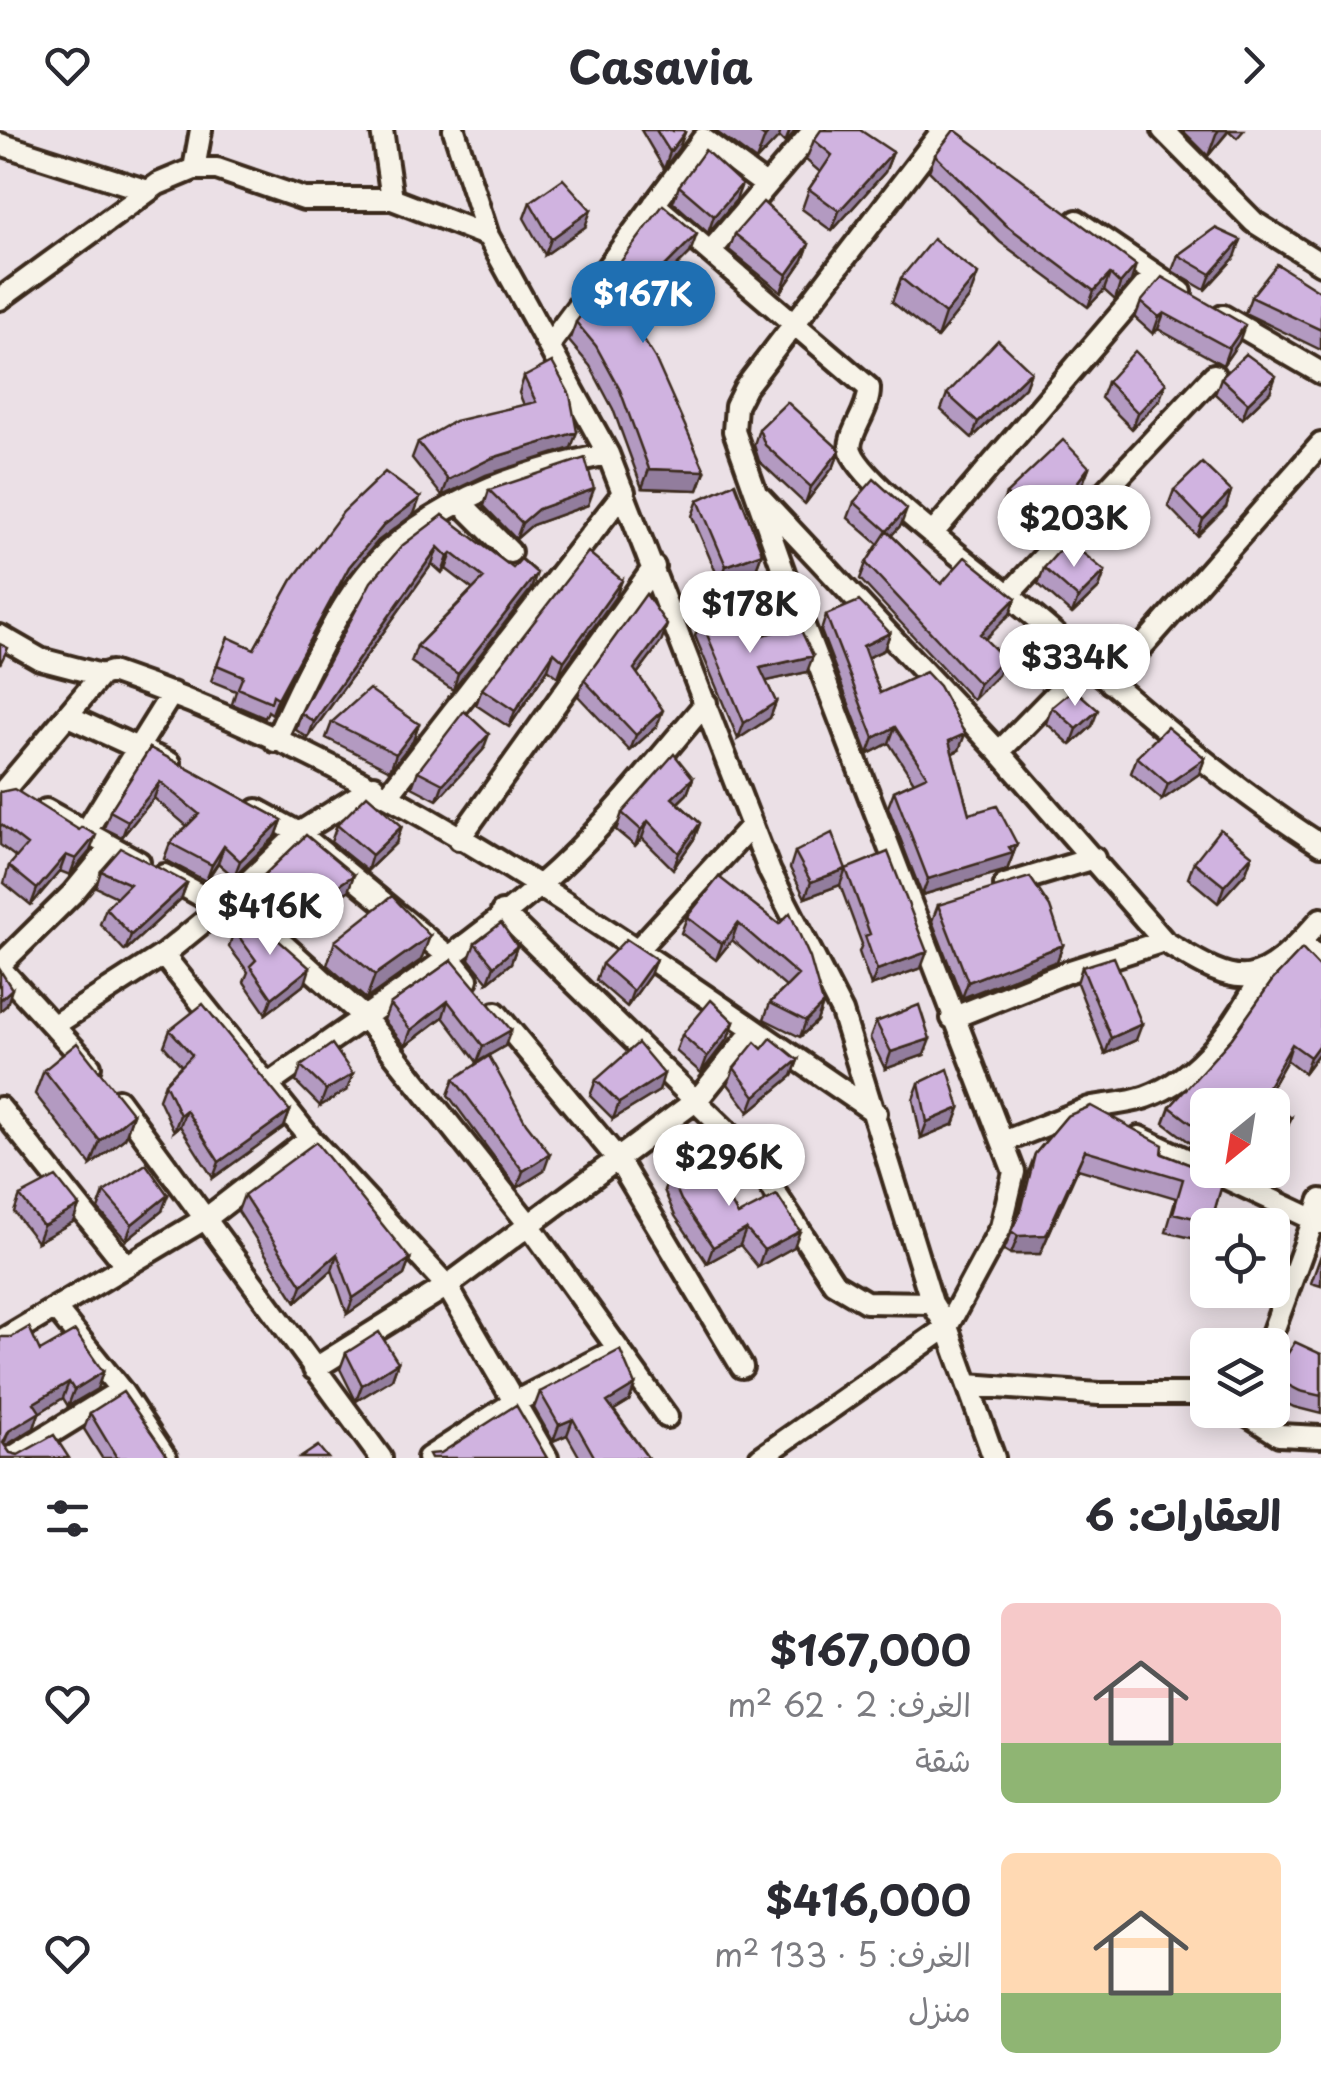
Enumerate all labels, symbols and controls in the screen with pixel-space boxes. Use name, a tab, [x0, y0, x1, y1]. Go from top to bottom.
text: Casavia	[568, 31, 753, 99]
icon: heart	[40, 38, 95, 93]
icon: forward	[1226, 38, 1281, 93]
pin: $167K	[573, 261, 713, 346]
text: $167K	[593, 269, 693, 317]
pin: $203K	[1004, 485, 1144, 570]
text: $203K	[1019, 493, 1129, 541]
pin: $178K	[680, 571, 820, 656]
text: $178K	[702, 579, 798, 627]
pin: $334K	[1005, 624, 1145, 709]
text: $334K	[1021, 632, 1129, 680]
pin: $416K	[200, 873, 340, 958]
text: $416K	[218, 881, 322, 929]
north arrow	[1190, 1088, 1290, 1188]
map controls	[1190, 1088, 1290, 1428]
pin: $296K	[659, 1124, 799, 1209]
text: $296K	[675, 1132, 783, 1180]
button: locate	[1190, 1208, 1290, 1308]
button: layers	[1190, 1328, 1290, 1428]
text: العقارات: 6	[1085, 1482, 1281, 1545]
icon: filters	[40, 1491, 95, 1546]
text: $167,000	[770, 1617, 971, 1680]
icon: home	[1081, 1643, 1201, 1763]
icon: heart	[40, 1676, 95, 1731]
text: الغرف: 2 · 62 m²	[727, 1680, 971, 1728]
text: شقة	[915, 1735, 971, 1783]
text: $416,000	[766, 1867, 971, 1930]
icon: home	[1081, 1893, 1201, 2013]
icon: heart	[40, 1926, 95, 1981]
text: الغرف: 5 · 133 m²	[714, 1930, 971, 1978]
text: منزل	[908, 1985, 971, 2033]

